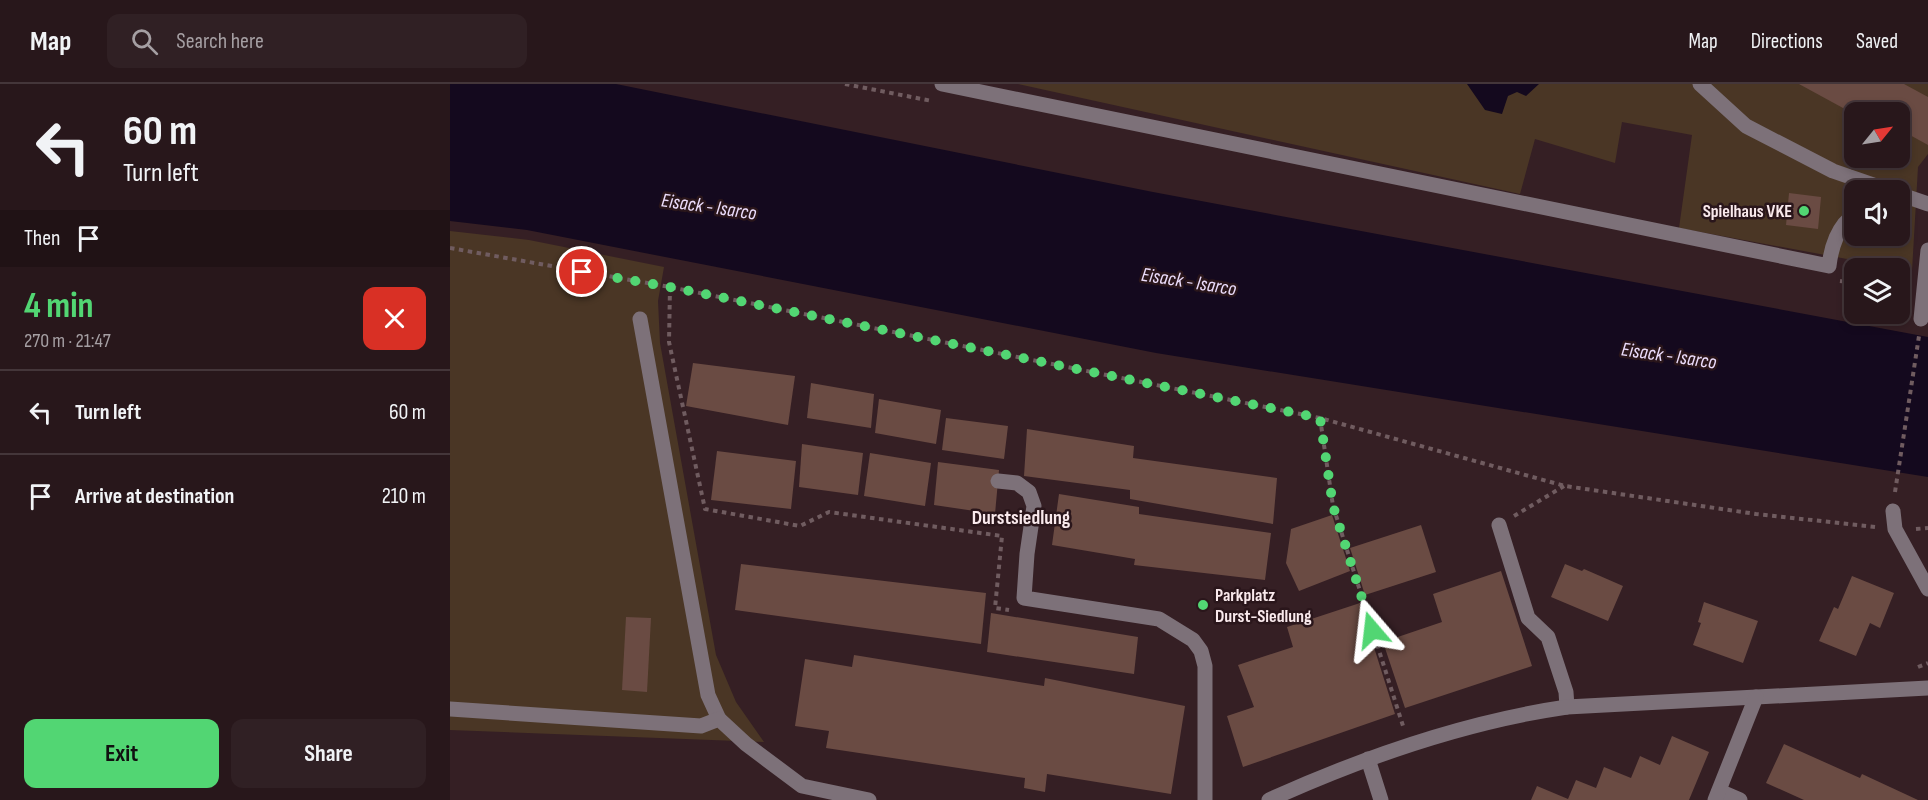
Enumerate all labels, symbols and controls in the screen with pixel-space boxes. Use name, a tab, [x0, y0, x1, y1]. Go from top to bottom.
search box	[107, 14, 527, 68]
text: Map	[30, 25, 71, 58]
icon: search	[128, 25, 161, 58]
text: Search here	[176, 28, 264, 55]
text: Map	[1688, 29, 1718, 54]
text: Directions	[1751, 29, 1823, 54]
text: Saved	[1856, 29, 1898, 54]
north arrow	[1844, 102, 1910, 168]
map controls	[1844, 102, 1910, 324]
text: 60 m	[123, 106, 197, 157]
icon: left	[24, 108, 102, 186]
text: Turn left	[123, 157, 199, 189]
button: sound	[1844, 180, 1910, 246]
water label: Eisack - Isarco	[660, 188, 758, 226]
place label: Spielhaus VKE	[1703, 201, 1792, 222]
marker: Spielhaus VKE	[1797, 204, 1811, 218]
icon: arrive	[72, 222, 105, 255]
text: Then	[24, 225, 60, 252]
pin	[556, 246, 607, 297]
icon: arrive	[565, 255, 598, 288]
button: layers	[1844, 258, 1910, 324]
water label: Eisack - Isarco	[1140, 263, 1238, 301]
text: 4 min	[24, 285, 94, 328]
button: close	[363, 287, 426, 350]
text: 270 m · 21:47	[24, 329, 111, 353]
water label: Eisack - Isarco	[1620, 337, 1718, 375]
icon: left	[24, 396, 57, 429]
text: Turn left	[75, 399, 141, 426]
text: 60 m	[389, 399, 426, 426]
icon: arrive	[24, 480, 57, 513]
text: Arrive at destination	[75, 483, 234, 510]
text: 210 m	[382, 483, 426, 510]
district label: Durstsiedlung	[972, 506, 1071, 530]
place label: Parkplatz Durst-Siedlung	[1215, 585, 1312, 627]
marker: Parkplatz Durst-Siedlung	[1196, 598, 1210, 612]
position arrow	[1340, 598, 1404, 662]
button: Exit	[24, 719, 219, 788]
button: Share	[231, 719, 426, 788]

